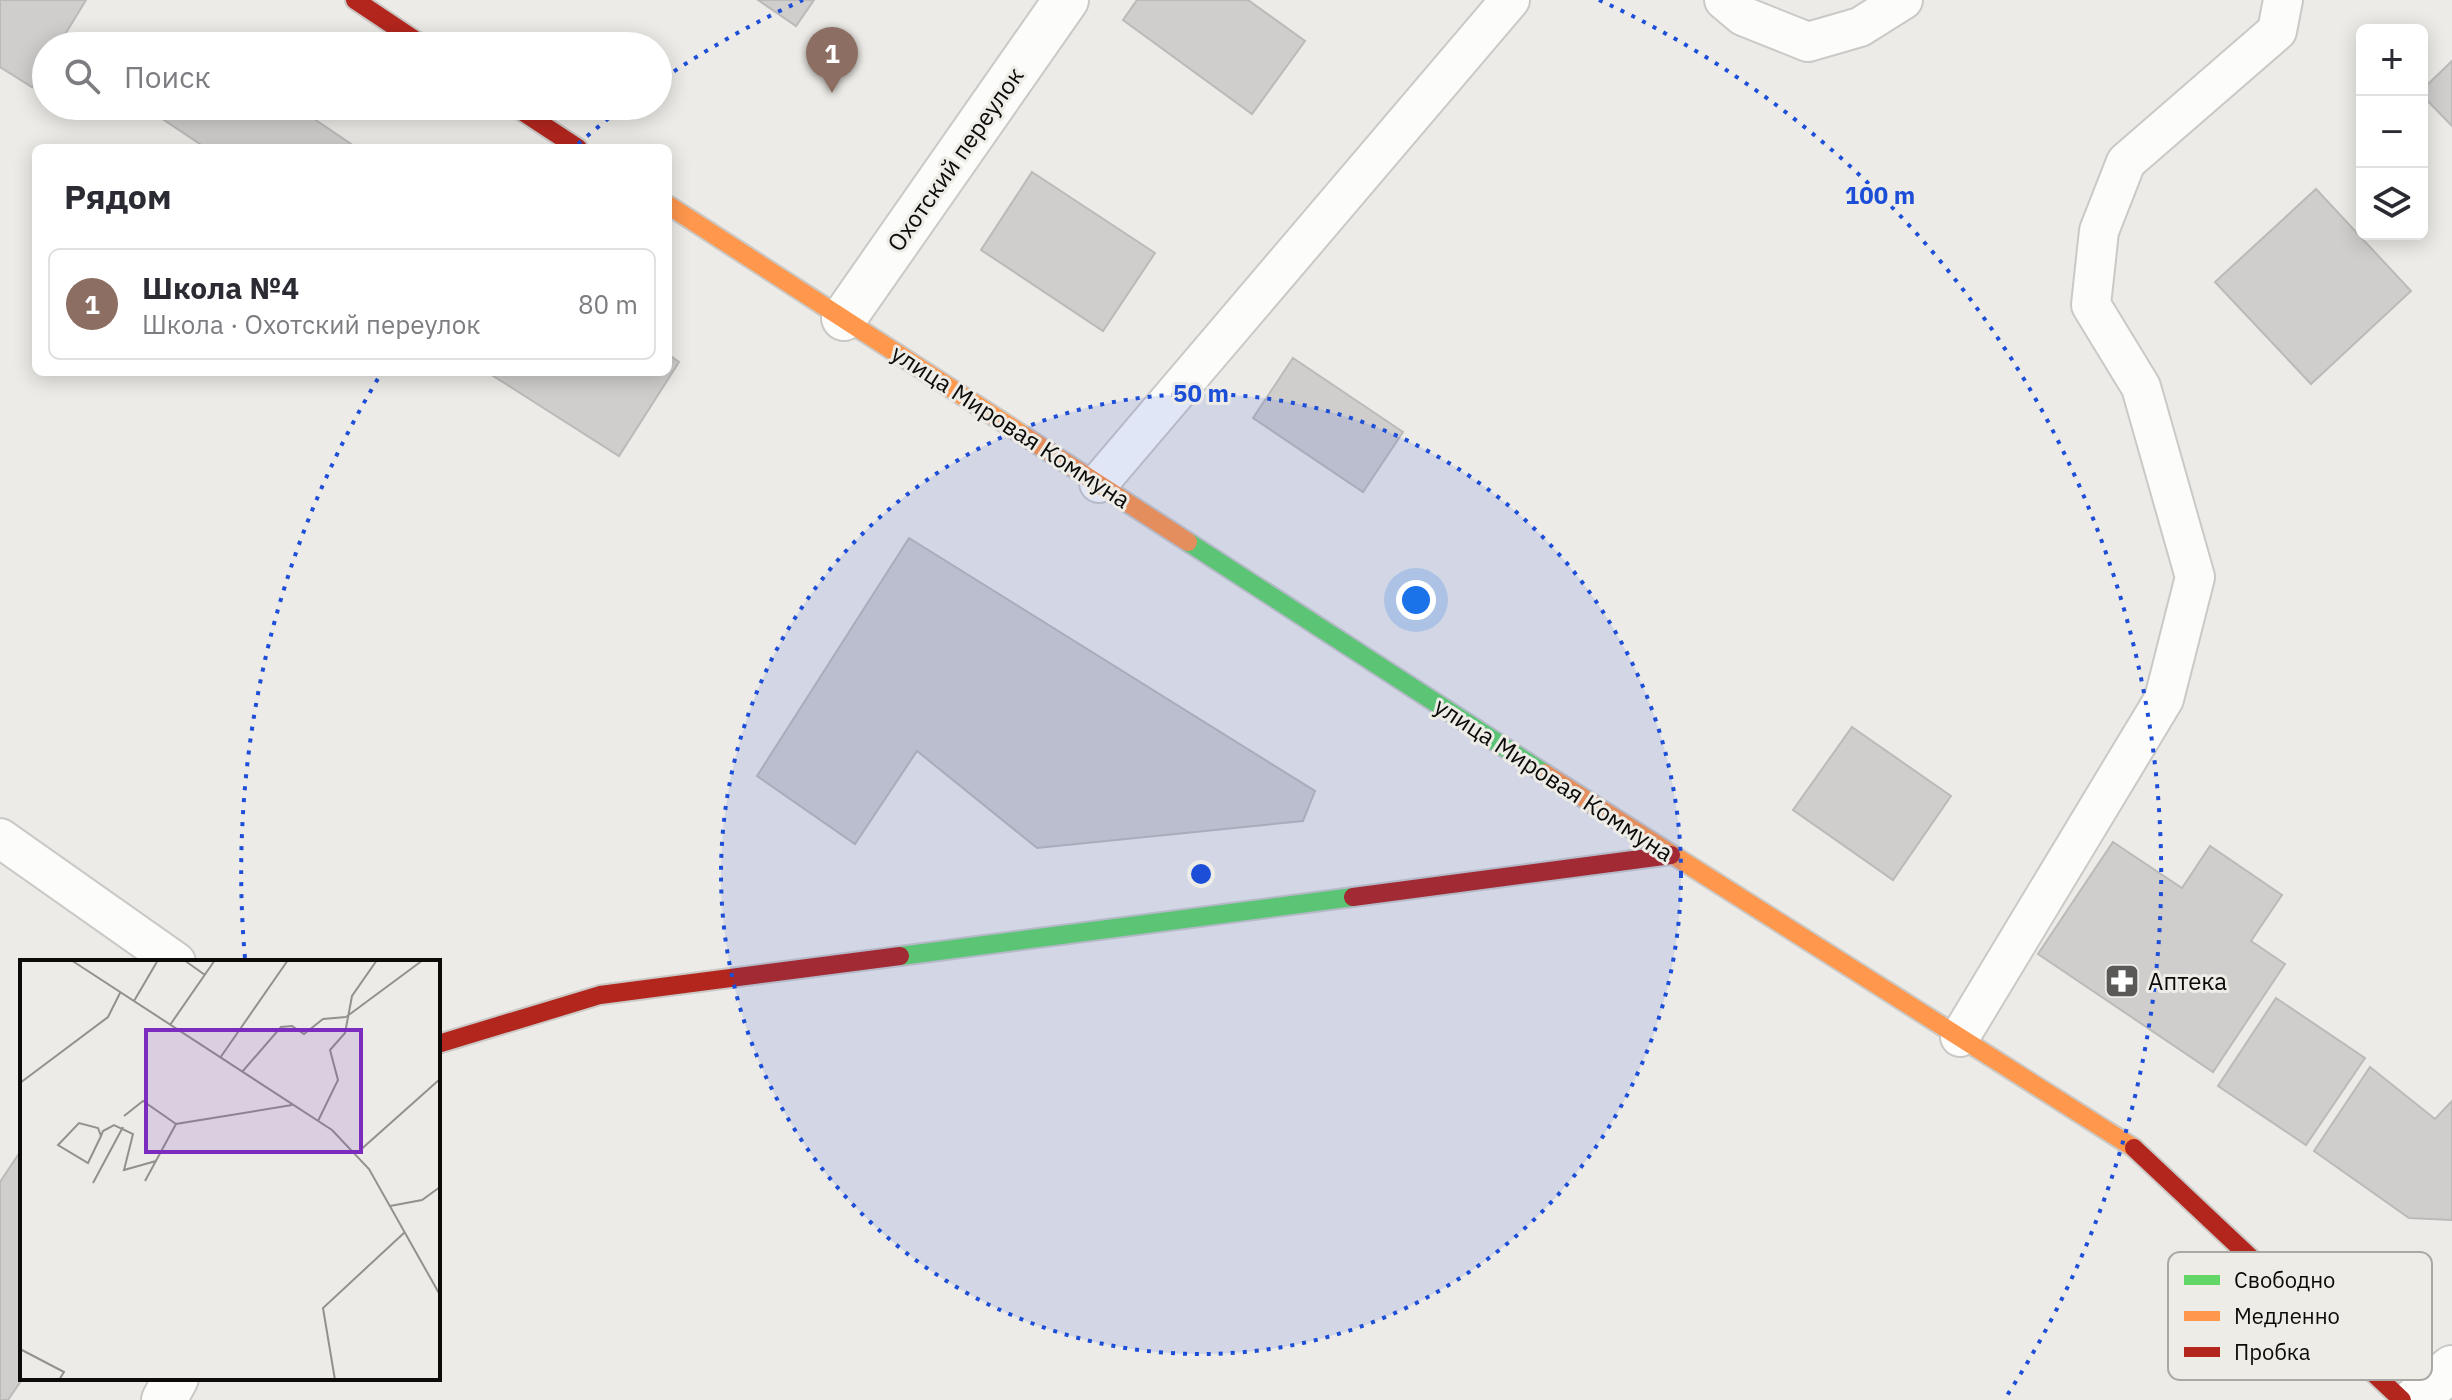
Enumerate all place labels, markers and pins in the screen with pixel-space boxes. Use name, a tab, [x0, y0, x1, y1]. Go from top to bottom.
pin: 1	[806, 27, 858, 93]
centre of rings	[1187, 860, 1215, 888]
pharmacy icon: Аптека	[2103, 962, 2141, 1000]
place label: Аптека	[2148, 965, 2227, 997]

